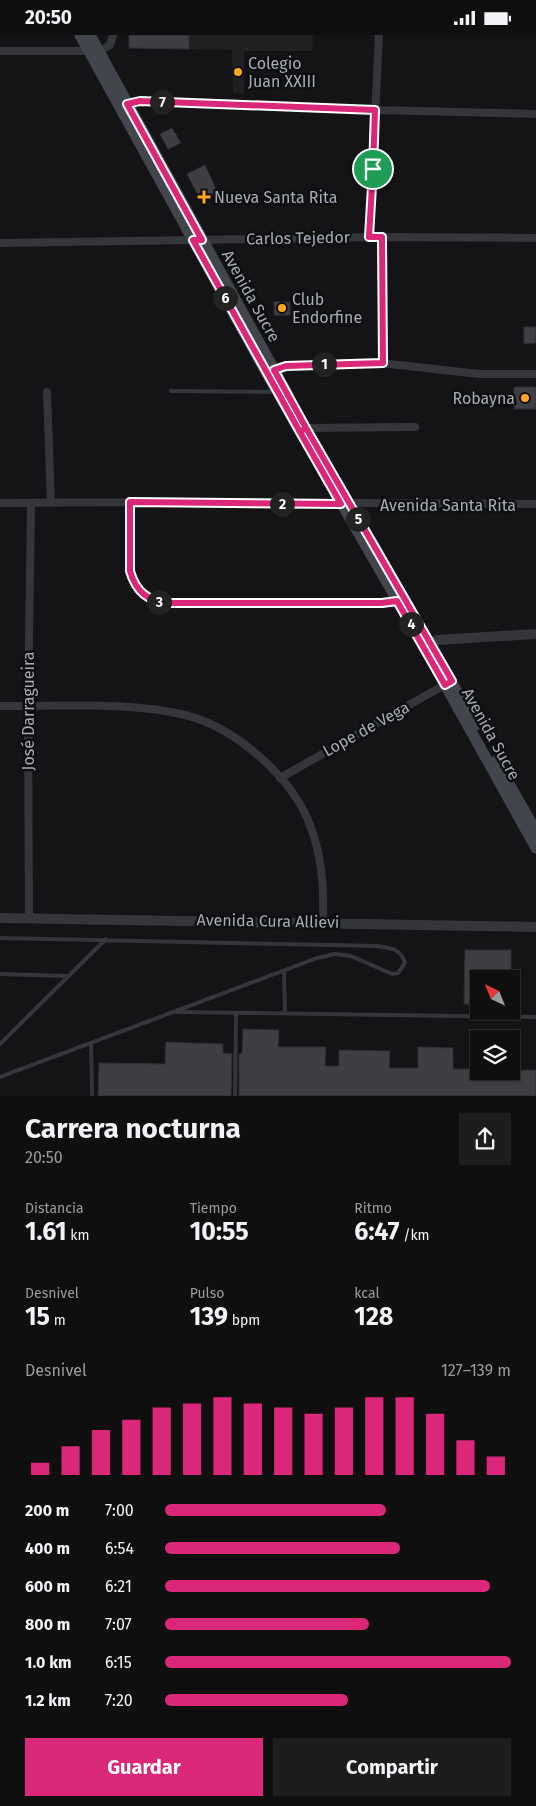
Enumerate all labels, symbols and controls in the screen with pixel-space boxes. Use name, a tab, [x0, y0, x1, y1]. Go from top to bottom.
text: 20:50	[25, 6, 72, 29]
place label: Colegio Juan XXIII	[248, 54, 316, 91]
marker: Colegio Juan XXIII	[232, 66, 244, 78]
pin: 7	[150, 89, 174, 115]
text: 7	[159, 94, 166, 111]
pin	[352, 148, 394, 190]
icon: arrive	[359, 155, 387, 183]
place label: Nueva Santa Rita	[214, 188, 337, 207]
marker: Nueva Santa Rita	[198, 191, 210, 203]
street label: Carlos Tejedor	[246, 228, 351, 248]
street label: Avenida Sucre	[218, 247, 284, 345]
pin: 6	[212, 285, 238, 311]
text: 6	[222, 290, 229, 307]
place label: Club Endorfine	[292, 290, 362, 327]
marker: Club Endorfine	[276, 302, 288, 314]
pin: 1	[312, 351, 336, 377]
text: 1	[321, 356, 328, 373]
place label: Robayna	[452, 389, 515, 408]
marker: Robayna	[519, 392, 531, 404]
pin: 2	[270, 491, 294, 517]
text: 2	[279, 496, 286, 513]
street label: Avenida Santa Rita	[380, 496, 516, 515]
pin: 5	[346, 507, 370, 531]
text: 5	[355, 511, 362, 528]
pin: 3	[146, 589, 172, 615]
text: 3	[156, 594, 163, 611]
pin: 4	[398, 611, 424, 637]
text: 4	[408, 616, 415, 633]
street label: José Darragueira	[19, 652, 38, 770]
street label: Avenida Sucre	[458, 685, 524, 783]
street label: Lope de Vega	[319, 697, 413, 761]
street label: Avenida Cura Allievi	[196, 910, 340, 932]
north arrow	[470, 970, 520, 1020]
map controls	[470, 970, 520, 1080]
button: layers	[470, 1030, 520, 1080]
text: Carrera nocturna	[25, 1112, 241, 1145]
button: share	[459, 1113, 511, 1165]
text: 20:50	[25, 1148, 63, 1167]
text: Distancia	[25, 1200, 84, 1217]
text: Tiempo	[190, 1200, 237, 1217]
text: Ritmo	[354, 1200, 392, 1217]
text: 1.61	[25, 1217, 67, 1247]
text: 10:55	[190, 1217, 249, 1247]
text: 6:47	[354, 1217, 399, 1247]
text: km	[67, 1227, 90, 1244]
text: /km	[399, 1227, 430, 1244]
text: Desnivel	[25, 1285, 79, 1302]
text: Pulso	[190, 1285, 224, 1302]
text: kcal	[354, 1285, 380, 1302]
text: 15	[25, 1302, 50, 1332]
text: 139	[190, 1302, 228, 1332]
text: 128	[354, 1302, 393, 1332]
text: m	[50, 1312, 66, 1329]
text: bpm	[228, 1312, 260, 1329]
text: Desnivel	[25, 1361, 87, 1380]
text: 127–139 m	[441, 1361, 511, 1380]
text: 200 m	[25, 1501, 69, 1520]
text: 7:00	[105, 1501, 134, 1520]
text: 400 m	[25, 1539, 70, 1558]
text: 6:54	[105, 1539, 134, 1558]
text: 600 m	[25, 1577, 70, 1596]
text: 6:21	[105, 1577, 132, 1596]
text: 800 m	[25, 1615, 70, 1634]
text: 7:07	[105, 1615, 132, 1634]
text: 1.0 km	[25, 1653, 72, 1672]
text: 6:15	[105, 1653, 132, 1672]
text: 1.2 km	[25, 1691, 71, 1710]
text: 7:20	[105, 1691, 133, 1710]
button: Guardar	[25, 1738, 263, 1796]
button: Compartir	[273, 1738, 511, 1796]

